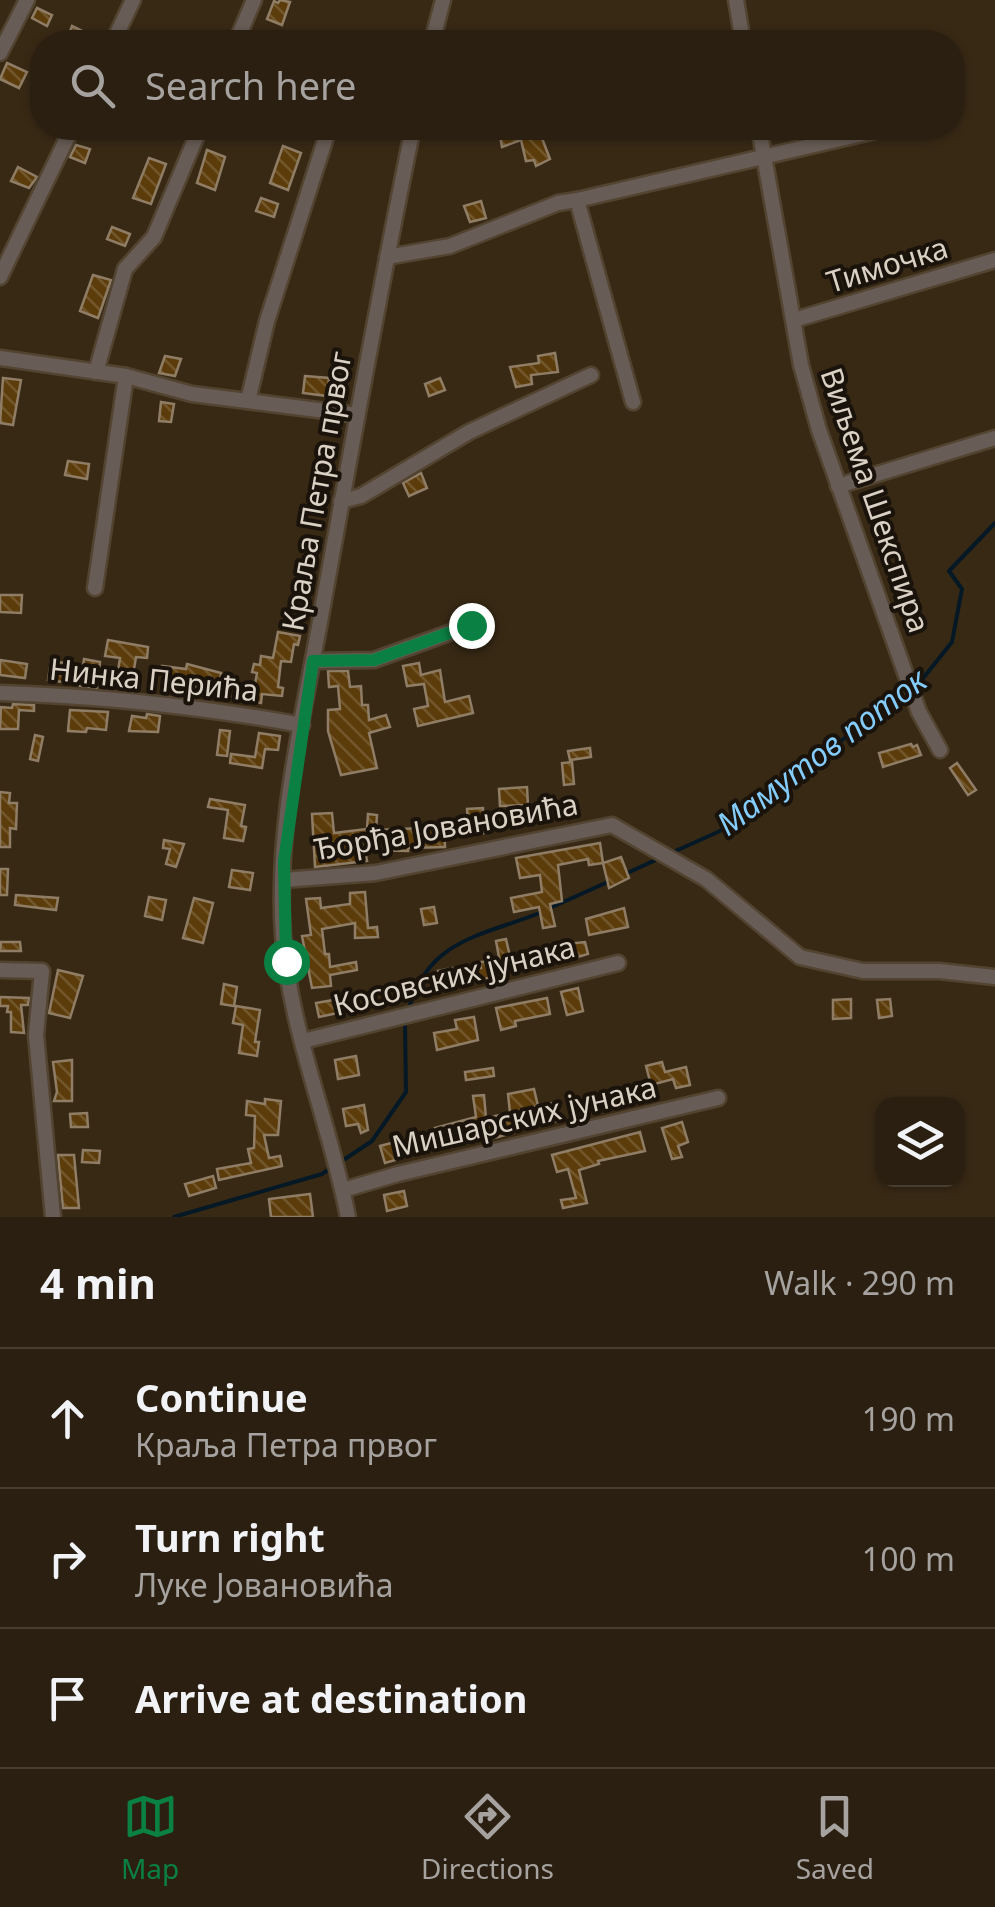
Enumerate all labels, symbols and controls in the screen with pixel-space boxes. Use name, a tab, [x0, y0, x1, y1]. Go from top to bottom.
search box	[30, 30, 965, 140]
icon: search	[65, 58, 120, 113]
text: Search here	[145, 59, 356, 111]
street label: Тимочка	[821, 226, 953, 302]
street label: Краља Петра првог	[271, 348, 361, 634]
street label: Виљема Шекспира	[811, 362, 941, 638]
route end	[449, 603, 495, 649]
street label: Нинка Перића	[48, 648, 260, 710]
water label: Мамутов поток	[707, 657, 936, 844]
street label: Ђорђа Јовановића	[311, 783, 581, 869]
street label: Косовских јунака	[329, 925, 579, 1025]
route start	[264, 939, 310, 985]
street label: Мишарских јунака	[388, 1066, 660, 1166]
map controls	[875, 1097, 965, 1187]
button: layers	[875, 1097, 965, 1187]
text: 4 min	[40, 1254, 156, 1311]
text: Walk · 290 m	[764, 1261, 955, 1304]
text: Continue	[135, 1371, 308, 1423]
icon: ahead	[40, 1391, 95, 1446]
text: 190 m	[862, 1397, 955, 1440]
text: Краља Петра првог	[135, 1423, 437, 1466]
text: Turn right	[135, 1511, 325, 1563]
icon: right	[40, 1531, 95, 1586]
text: 100 m	[862, 1537, 955, 1580]
text: Луке Јовановића	[135, 1563, 394, 1606]
icon: arrive	[40, 1671, 95, 1726]
text: Arrive at destination	[135, 1672, 527, 1724]
tab: Map	[121, 1789, 179, 1887]
tab: Directions	[421, 1789, 554, 1887]
tab: Saved	[796, 1789, 874, 1887]

